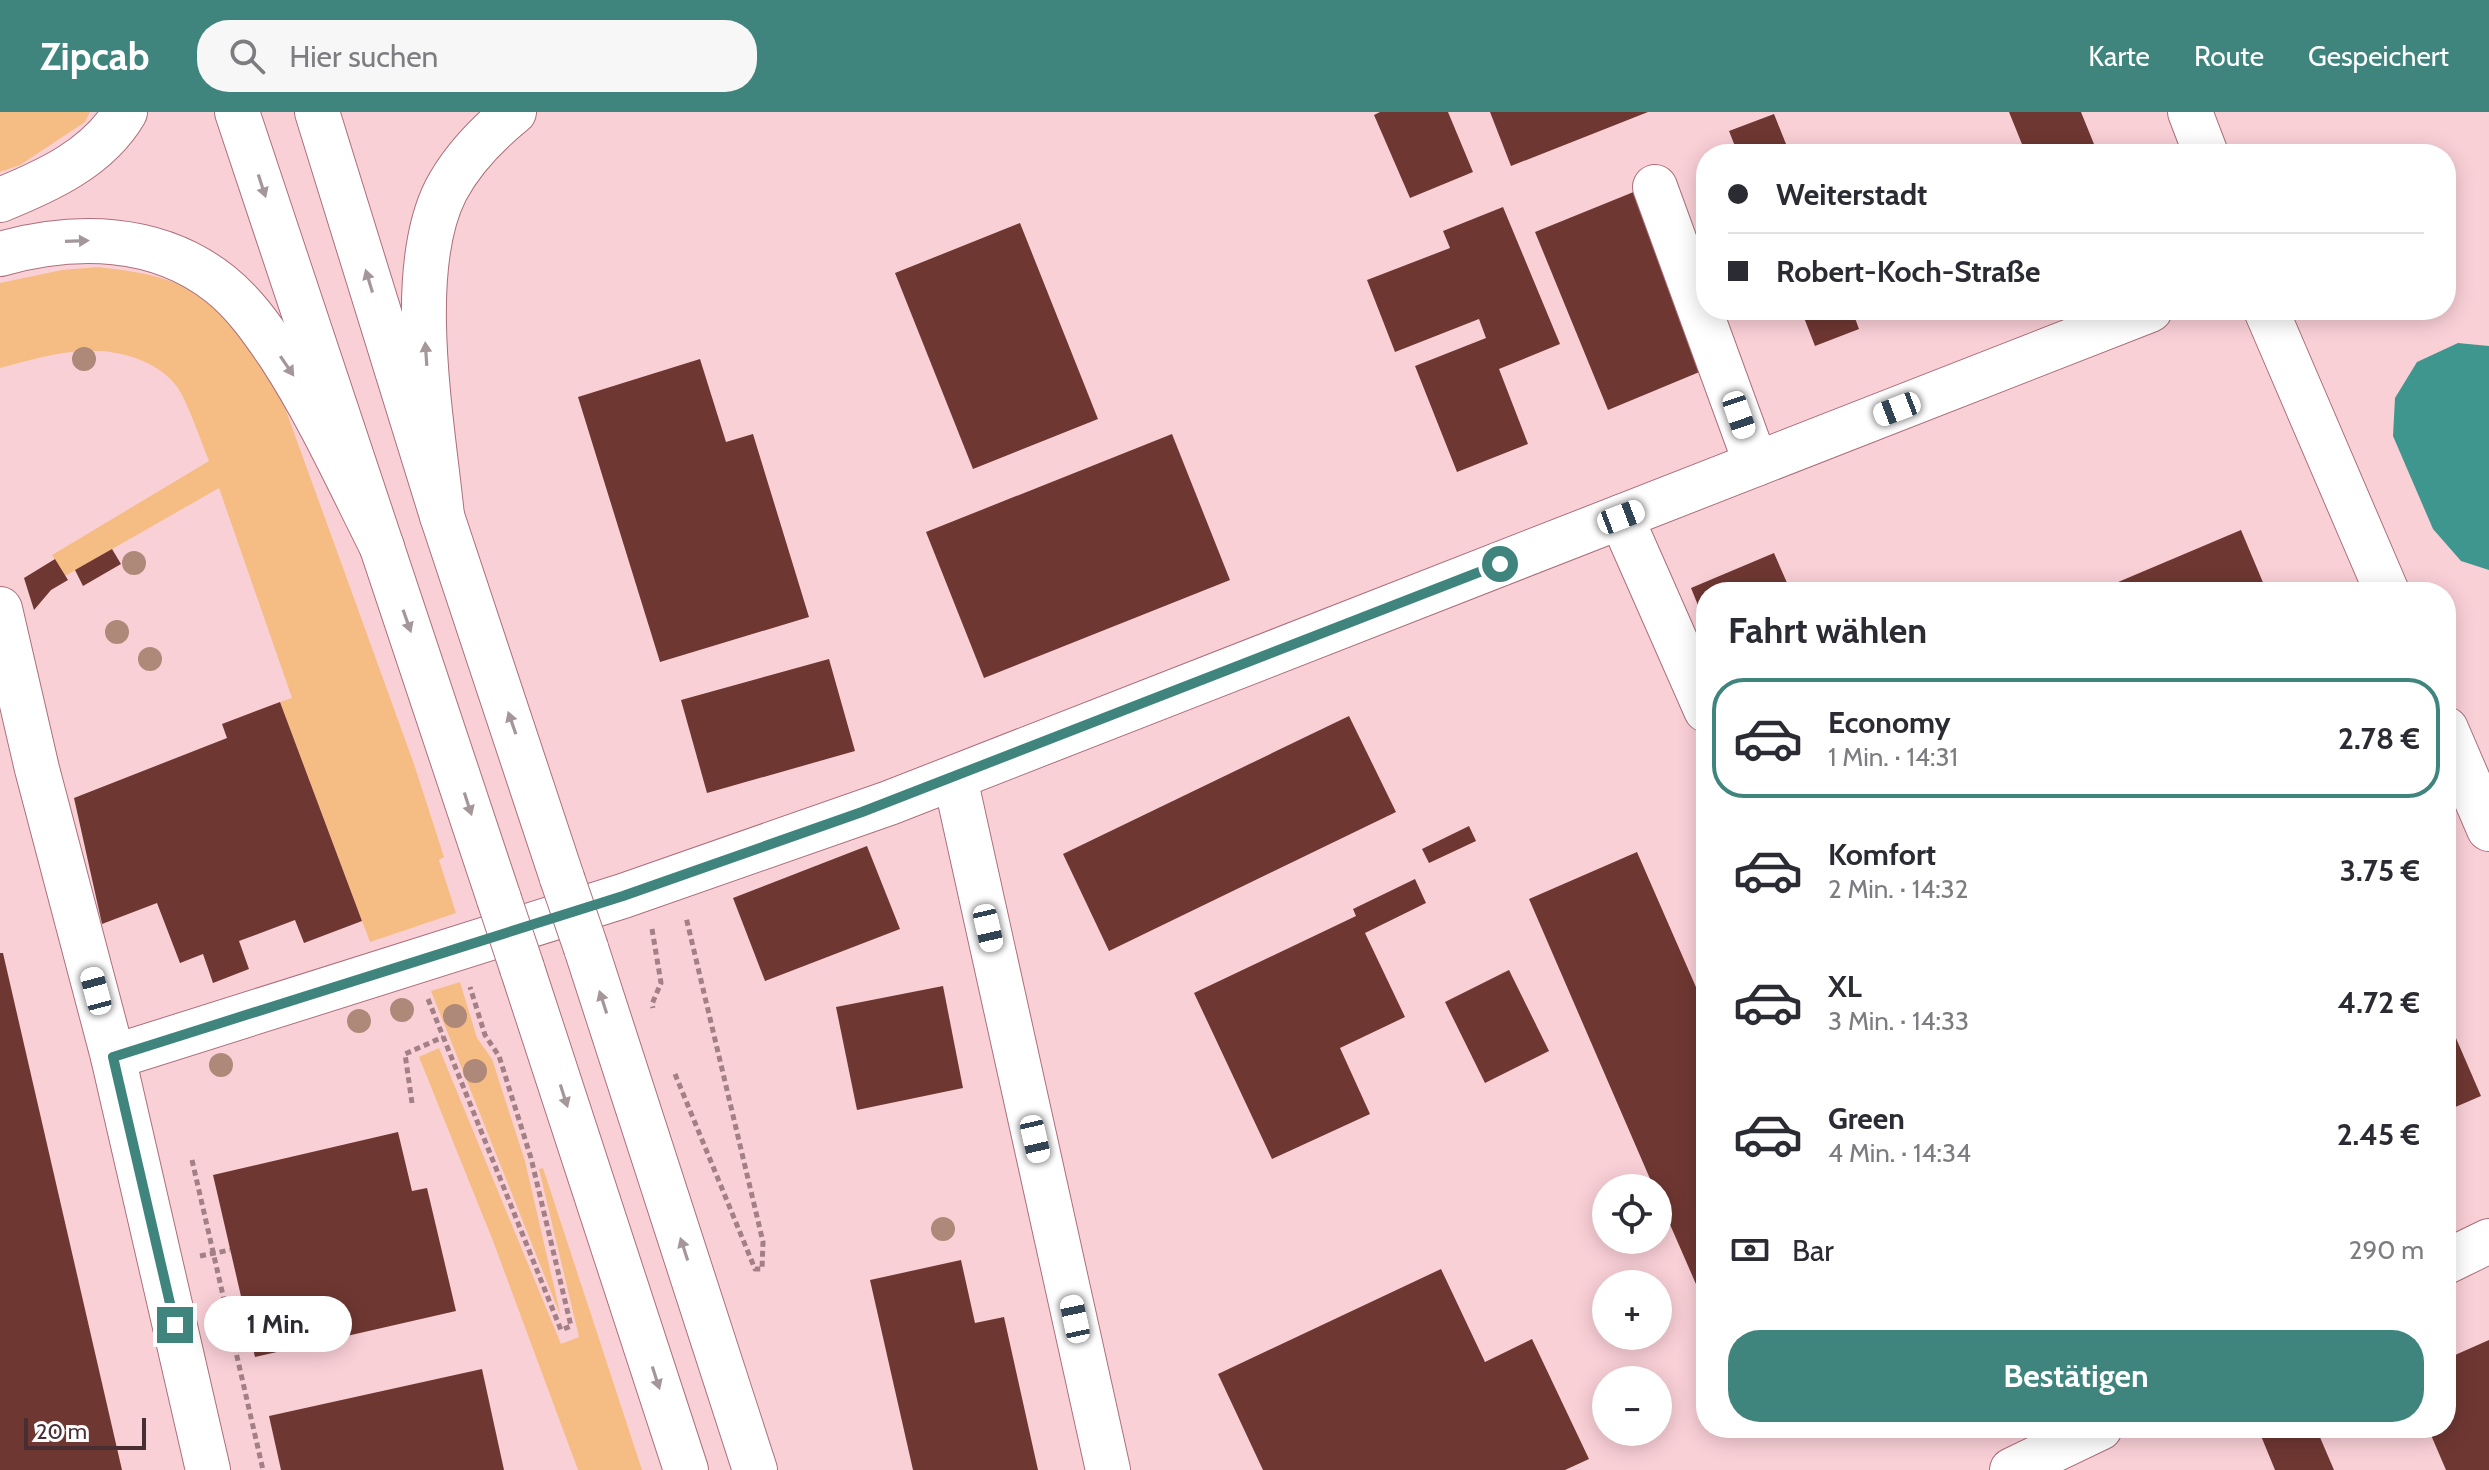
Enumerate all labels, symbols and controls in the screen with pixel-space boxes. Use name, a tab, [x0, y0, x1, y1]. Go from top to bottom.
search box	[197, 20, 757, 92]
text: Zipcab	[40, 33, 149, 80]
icon: search	[225, 34, 269, 78]
text: Hier suchen	[289, 38, 438, 75]
text: Karte	[2088, 39, 2150, 73]
text: Route	[2194, 39, 2264, 73]
text: Gespeichert	[2308, 39, 2449, 73]
one-way arrow	[257, 174, 269, 198]
text: Weiterstadt	[1776, 176, 1927, 213]
one-way arrow	[65, 234, 90, 247]
text: Robert-Koch-Straße	[1776, 253, 2040, 290]
one-way arrow	[362, 268, 375, 292]
one-way arrow	[419, 341, 432, 366]
one-way arrow	[279, 356, 294, 377]
car	[1720, 388, 1758, 442]
car	[1870, 389, 1924, 429]
car	[1594, 497, 1648, 537]
route start	[1482, 546, 1518, 582]
text: Fahrt wählen	[1728, 608, 1927, 652]
one-way arrow	[402, 609, 414, 633]
icon: car	[1732, 702, 1804, 774]
text: Economy	[1828, 704, 1951, 741]
one-way arrow	[506, 711, 518, 735]
text: 2.78 €	[2338, 720, 2420, 757]
text: 1 Min. · 14:31	[1828, 741, 1958, 773]
one-way arrow	[462, 792, 475, 816]
icon: car	[1732, 834, 1804, 906]
text: Komfort	[1828, 836, 1936, 873]
text: 3.75 €	[2340, 852, 2420, 889]
text: 2 Min. · 14:32	[1828, 873, 1968, 905]
car	[971, 902, 1005, 954]
car	[78, 965, 114, 1017]
icon: car	[1732, 966, 1804, 1038]
text: XL	[1828, 968, 1862, 1005]
text: 4.72 €	[2338, 984, 2420, 1021]
one-way arrow	[597, 990, 609, 1014]
text: 3 Min. · 14:33	[1828, 1005, 1969, 1037]
one-way arrow	[558, 1084, 571, 1108]
icon: car	[1732, 1098, 1804, 1170]
text: Green	[1828, 1100, 1905, 1137]
car	[1018, 1113, 1052, 1165]
text: 2.45 €	[2337, 1116, 2420, 1153]
text: 4 Min. · 14:34	[1828, 1137, 1971, 1169]
map controls	[1592, 1174, 1672, 1446]
button: locate	[1592, 1174, 1672, 1254]
icon: cash	[1728, 1228, 1772, 1272]
text: Bar	[1792, 1232, 1834, 1269]
text: 290 m	[2349, 1234, 2424, 1266]
one-way arrow	[677, 1237, 689, 1261]
button: +	[1592, 1270, 1672, 1350]
car	[1058, 1293, 1092, 1345]
callout: 1 Min.	[203, 1297, 351, 1353]
route end	[157, 1307, 193, 1343]
text: 1 Min.	[246, 1308, 310, 1340]
button: Bestätigen	[1728, 1330, 2424, 1422]
one-way arrow	[650, 1366, 662, 1390]
button: −	[1592, 1366, 1672, 1446]
scale bar	[24, 1414, 146, 1450]
text: 20 m	[36, 1418, 87, 1445]

